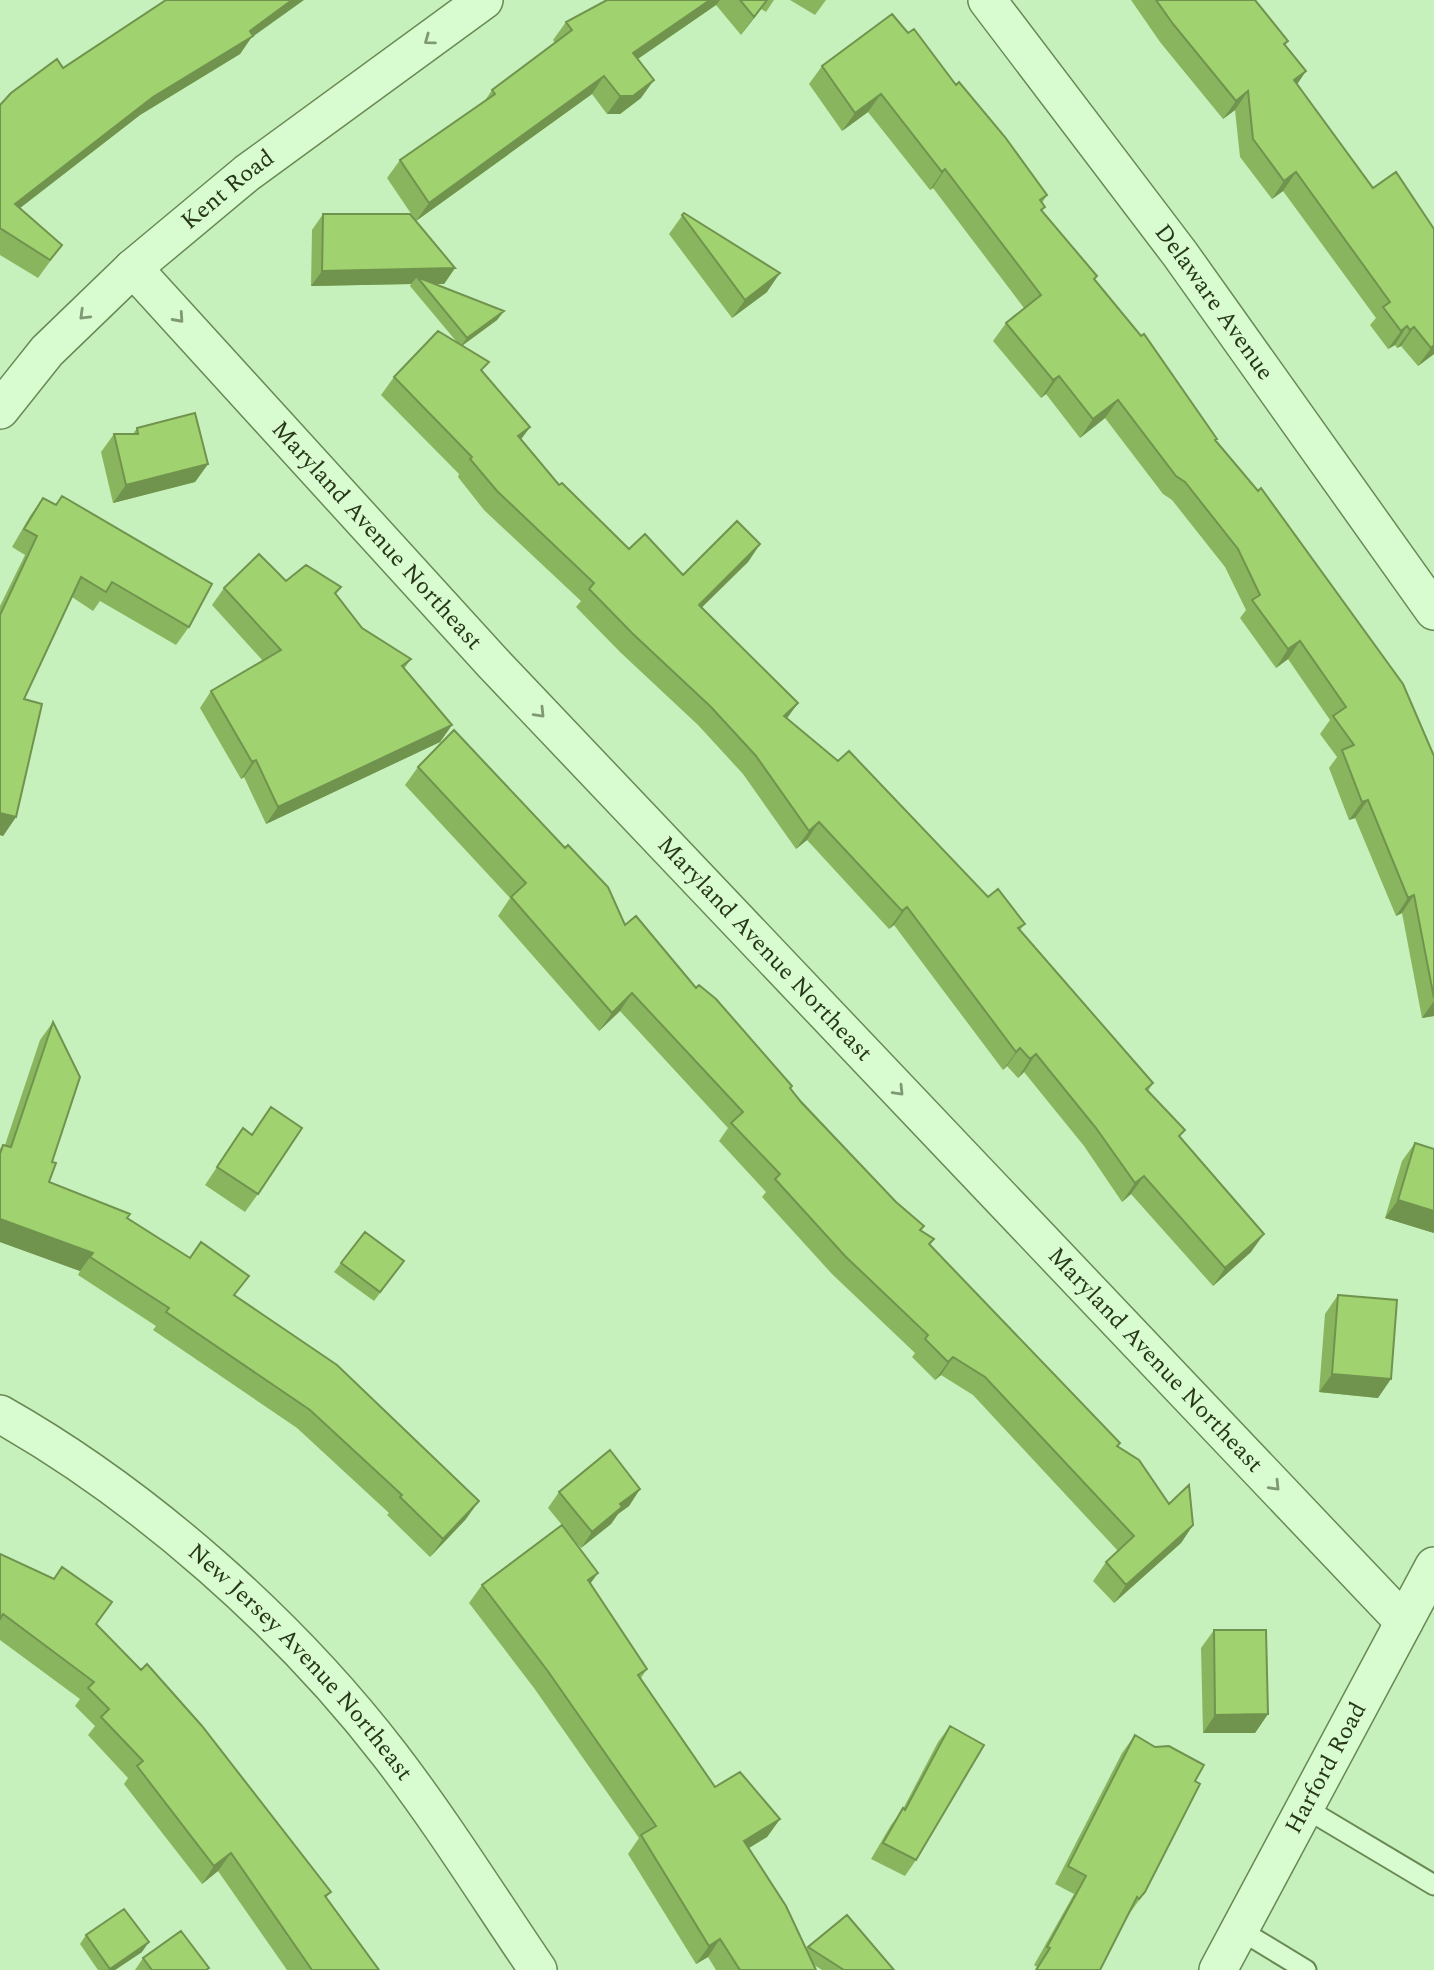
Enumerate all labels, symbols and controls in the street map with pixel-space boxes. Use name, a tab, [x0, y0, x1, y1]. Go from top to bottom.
one-way arrow	[424, 32, 437, 45]
street label: Kent Road	[173, 141, 282, 239]
street label: Delaware Avenue	[1145, 216, 1283, 388]
one-way arrow	[80, 307, 93, 320]
one-way arrow	[171, 310, 184, 323]
street label: Maryland Avenue Northeast	[263, 413, 491, 658]
one-way arrow	[531, 705, 544, 718]
street label: Maryland Avenue Northeast	[649, 828, 881, 1070]
one-way arrow	[891, 1083, 904, 1096]
street label: Maryland Avenue Northeast	[1039, 1239, 1271, 1481]
one-way arrow	[1267, 1478, 1280, 1491]
street label: New Jersey Avenue Northeast	[179, 1535, 422, 1789]
street label: Harford Road	[1276, 1696, 1376, 1841]

